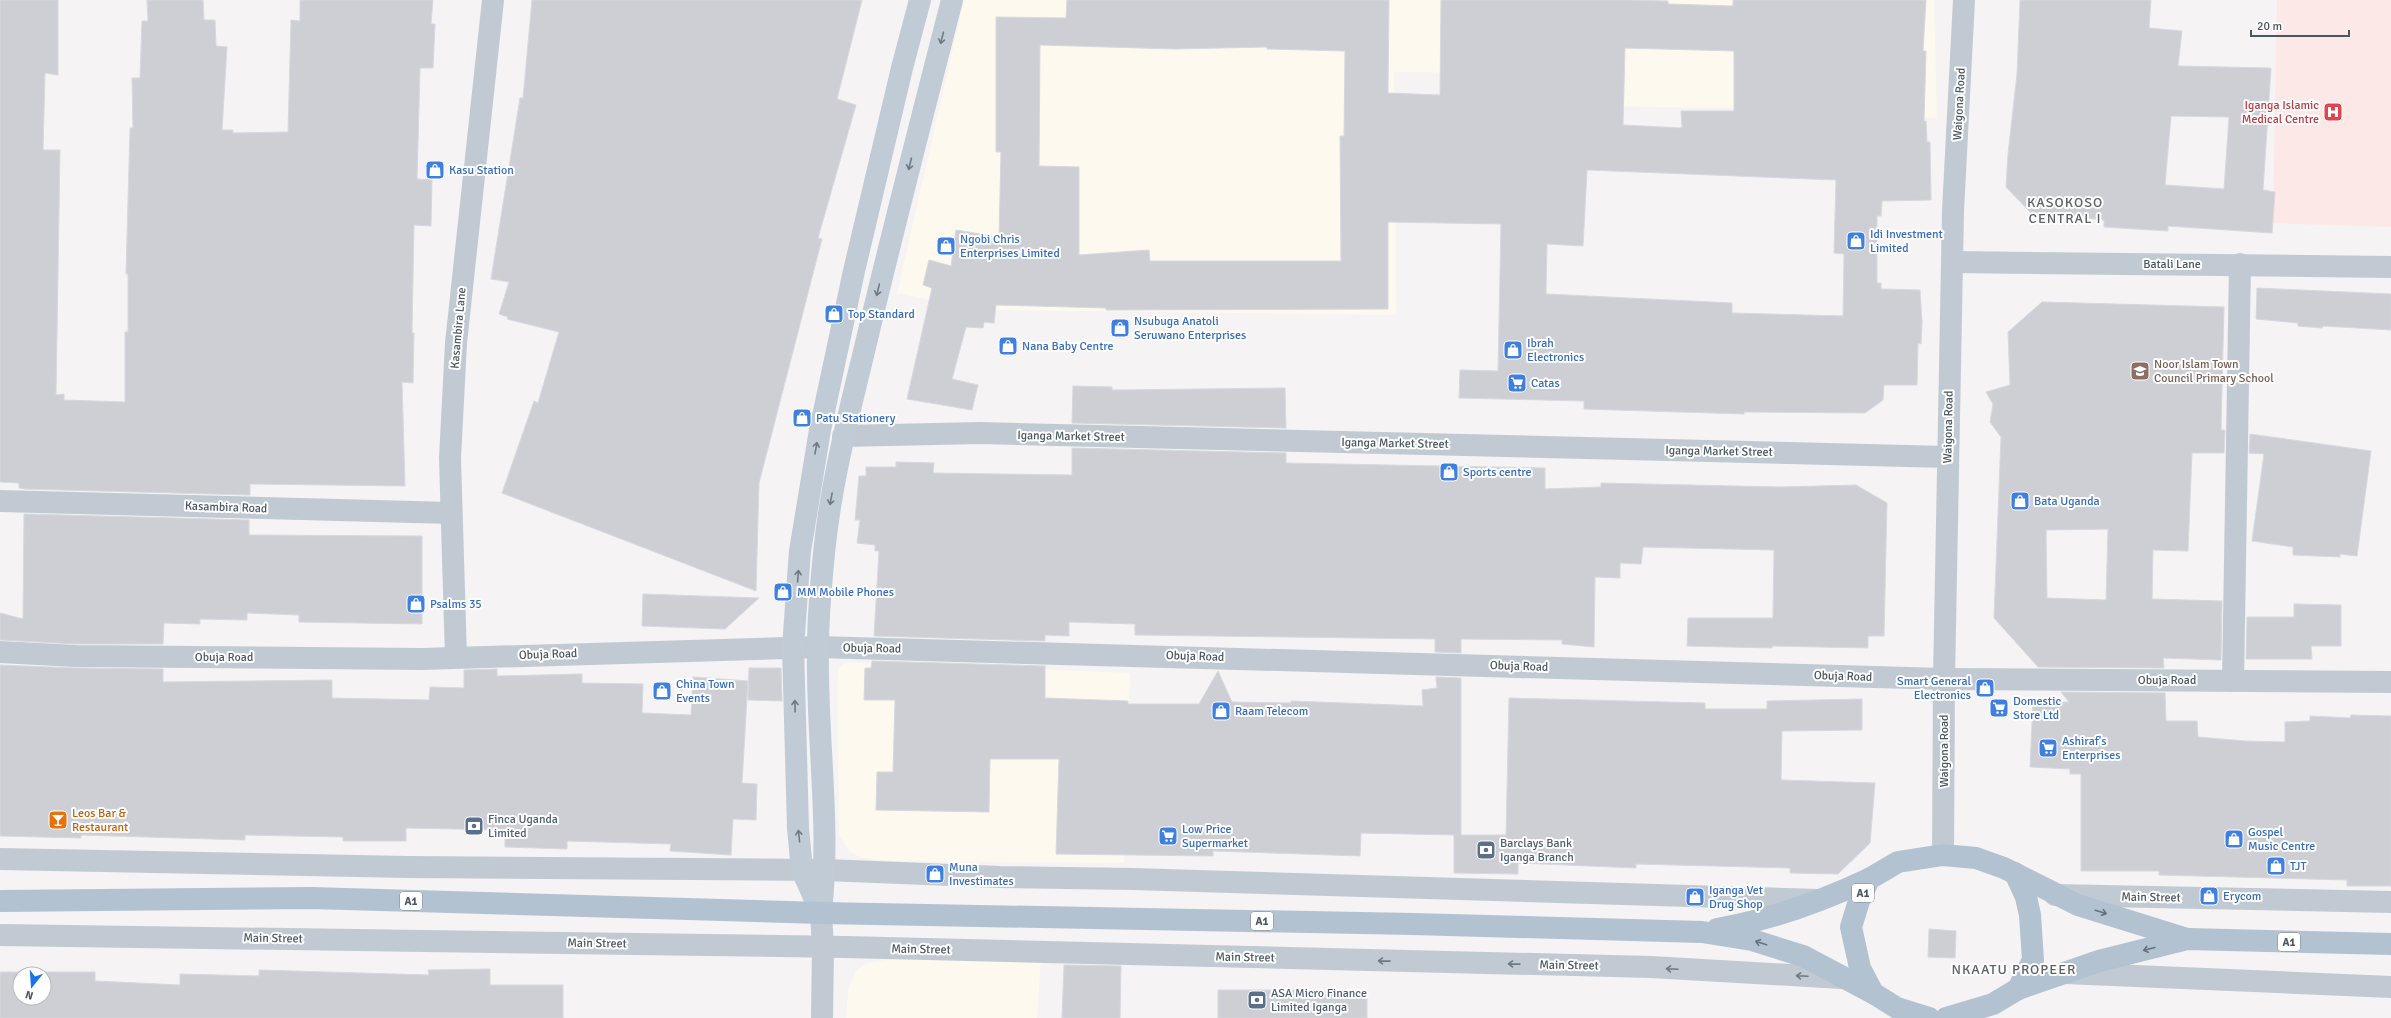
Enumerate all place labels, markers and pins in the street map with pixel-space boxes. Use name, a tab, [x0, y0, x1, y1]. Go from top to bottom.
place label: Iganga Islamic Medical Centre	[2242, 98, 2319, 127]
hospital icon: Iganga Islamic Medical Centre	[2322, 101, 2344, 123]
shop icon: Kasu Station	[424, 159, 446, 181]
place label: Kasu Station	[449, 163, 514, 178]
place label: Idi Investment Limited	[1870, 227, 1943, 256]
shop icon: Idi Investment Limited	[1845, 230, 1867, 252]
place label: Ngobi Chris Enterprises Limited	[960, 232, 1060, 261]
shop icon: Ngobi Chris Enterprises Limited	[935, 235, 957, 257]
shop icon: Top Standard	[823, 303, 845, 325]
place label: Top Standard	[848, 307, 915, 322]
place label: Nsubuga Anatoli Seruwano Enterprises	[1134, 314, 1246, 343]
shop icon: Nsubuga Anatoli Seruwano Enterprises	[1109, 317, 1131, 339]
shop icon: Nana Baby Centre	[997, 335, 1019, 357]
place label: Ibrah Electronics	[1527, 336, 1584, 365]
place label: Nana Baby Centre	[1022, 339, 1114, 354]
shop icon: Ibrah Electronics	[1502, 339, 1524, 361]
place label: Noor Islam Town Council Primary School	[2154, 357, 2274, 386]
school or university icon: Noor Islam Town Council Primary School	[2129, 360, 2151, 382]
supermarket icon: Catas	[1506, 372, 1528, 394]
place label: Catas	[1531, 376, 1560, 391]
shop icon: Patu Stationery	[791, 407, 813, 429]
place label: Patu Stationery	[816, 411, 896, 426]
shop icon: Sports centre	[1438, 461, 1460, 483]
place label: Sports centre	[1463, 465, 1532, 480]
shop icon: Bata Uganda	[2009, 490, 2031, 512]
place label: Bata Uganda	[2034, 494, 2100, 509]
shop icon: MM Mobile Phones	[772, 581, 794, 603]
place label: MM Mobile Phones	[797, 585, 894, 600]
shop icon: Psalms 35	[405, 593, 427, 615]
place label: Psalms 35	[430, 597, 482, 612]
place label: Smart General Electronics	[1897, 674, 1971, 703]
place label: China Town Events	[676, 677, 735, 706]
shop icon: Smart General Electronics	[1974, 677, 1996, 699]
shop icon: China Town Events	[651, 680, 673, 702]
place label: Domestic Store Ltd	[2013, 694, 2061, 723]
supermarket icon: Domestic Store Ltd	[1988, 697, 2010, 719]
shop icon: Raam Telecom	[1210, 700, 1232, 722]
place label: Raam Telecom	[1235, 704, 1308, 719]
place label: Ashiraf's Enterprises	[2062, 734, 2121, 763]
supermarket icon: Ashiraf's Enterprises	[2037, 737, 2059, 759]
place label: Leos Bar & Restaurant	[72, 806, 128, 835]
bar icon: Leos Bar & Restaurant	[47, 809, 69, 831]
place label: Finca Uganda Limited	[488, 812, 558, 841]
bank icon: Finca Uganda Limited	[463, 815, 485, 837]
place label: Low Price Supermarket	[1182, 822, 1248, 851]
supermarket icon: Low Price Supermarket	[1157, 825, 1179, 847]
place label: Gospel Music Centre	[2248, 825, 2315, 854]
shop icon: Gospel Music Centre	[2223, 828, 2245, 850]
place label: Barclays Bank Iganga Branch	[1500, 836, 1574, 865]
bank icon: Barclays Bank Iganga Branch	[1475, 839, 1497, 861]
shop icon: TJT	[2265, 855, 2287, 877]
place label: TJT	[2290, 859, 2306, 874]
place label: Muna Investimates	[949, 860, 1014, 889]
shop icon: Muna Investimates	[924, 863, 946, 885]
place label: Iganga Vet Drug Shop	[1709, 883, 1763, 912]
shop icon: Erycom	[2198, 885, 2220, 907]
shop icon: Iganga Vet Drug Shop	[1684, 886, 1706, 908]
place label: Erycom	[2223, 889, 2261, 904]
place label: ASA Micro Finance Limited Iganga	[1271, 986, 1367, 1015]
bank icon: ASA Micro Finance Limited Iganga	[1246, 989, 1268, 1011]

